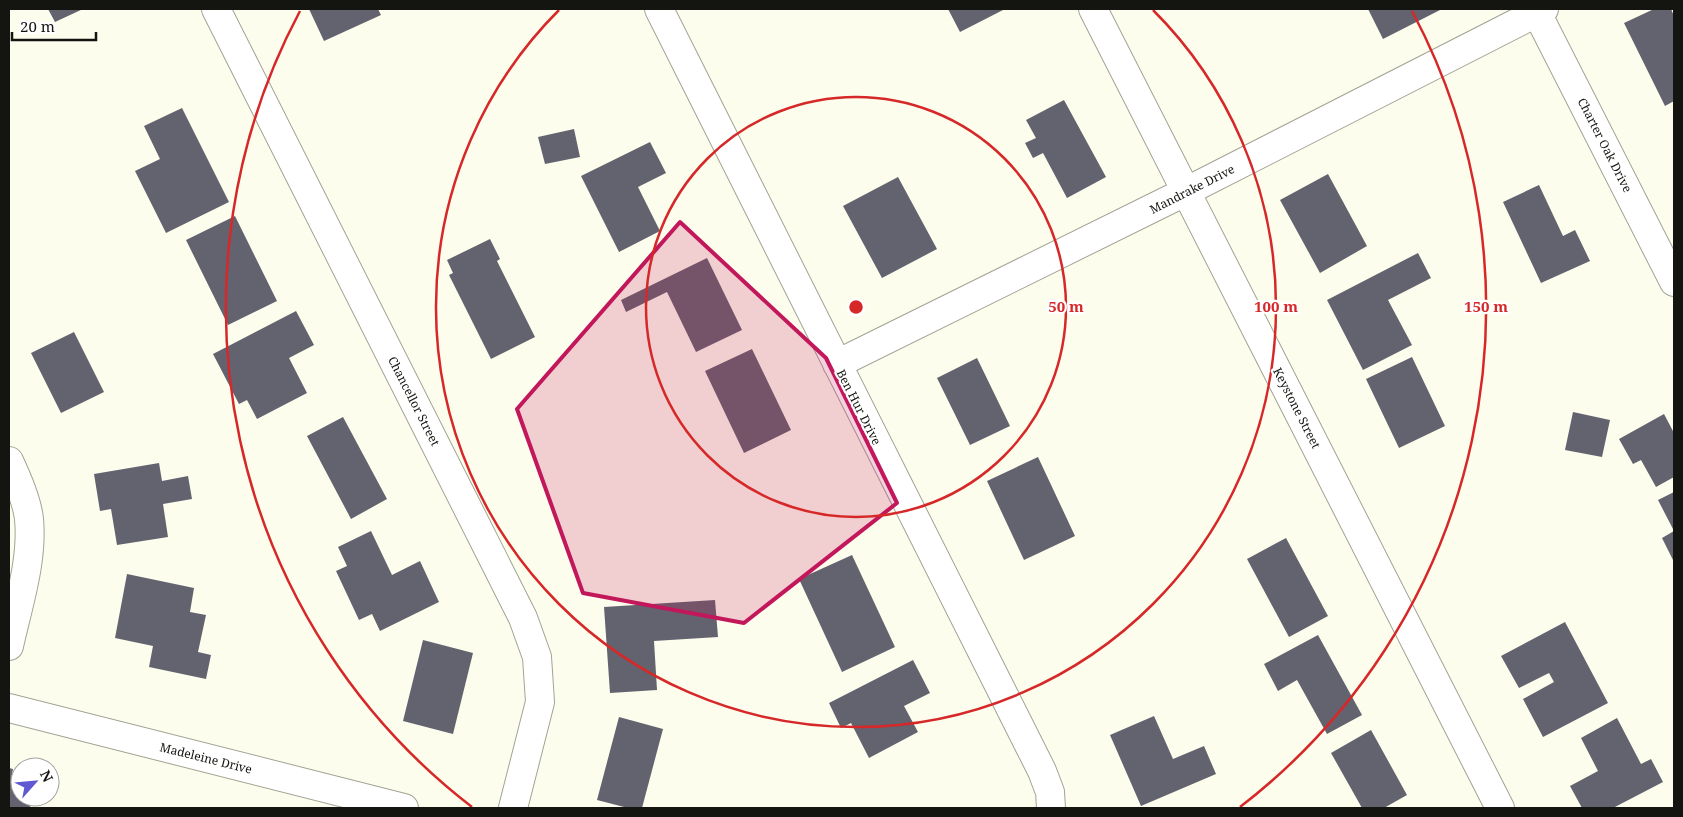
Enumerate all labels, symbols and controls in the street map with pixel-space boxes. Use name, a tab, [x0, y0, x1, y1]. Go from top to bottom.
scale bar	[12, 10, 96, 42]
text: 20 m	[20, 16, 55, 36]
street label: Charter Oak Drive	[1574, 95, 1636, 195]
street label: Mandrake Drive	[1147, 160, 1237, 218]
text: 50 m	[1048, 296, 1084, 316]
text: 100 m	[1254, 296, 1298, 316]
text: 150 m	[1464, 296, 1508, 316]
centre of rings	[847, 298, 865, 316]
street label: Chancellor Street	[384, 353, 444, 449]
street label: Keystone Street	[1269, 365, 1325, 451]
street label: Ben Hur Drive	[833, 366, 885, 448]
street label: Madeleine Drive	[158, 738, 254, 778]
north arrow	[10, 757, 60, 807]
text: N	[36, 767, 58, 785]

